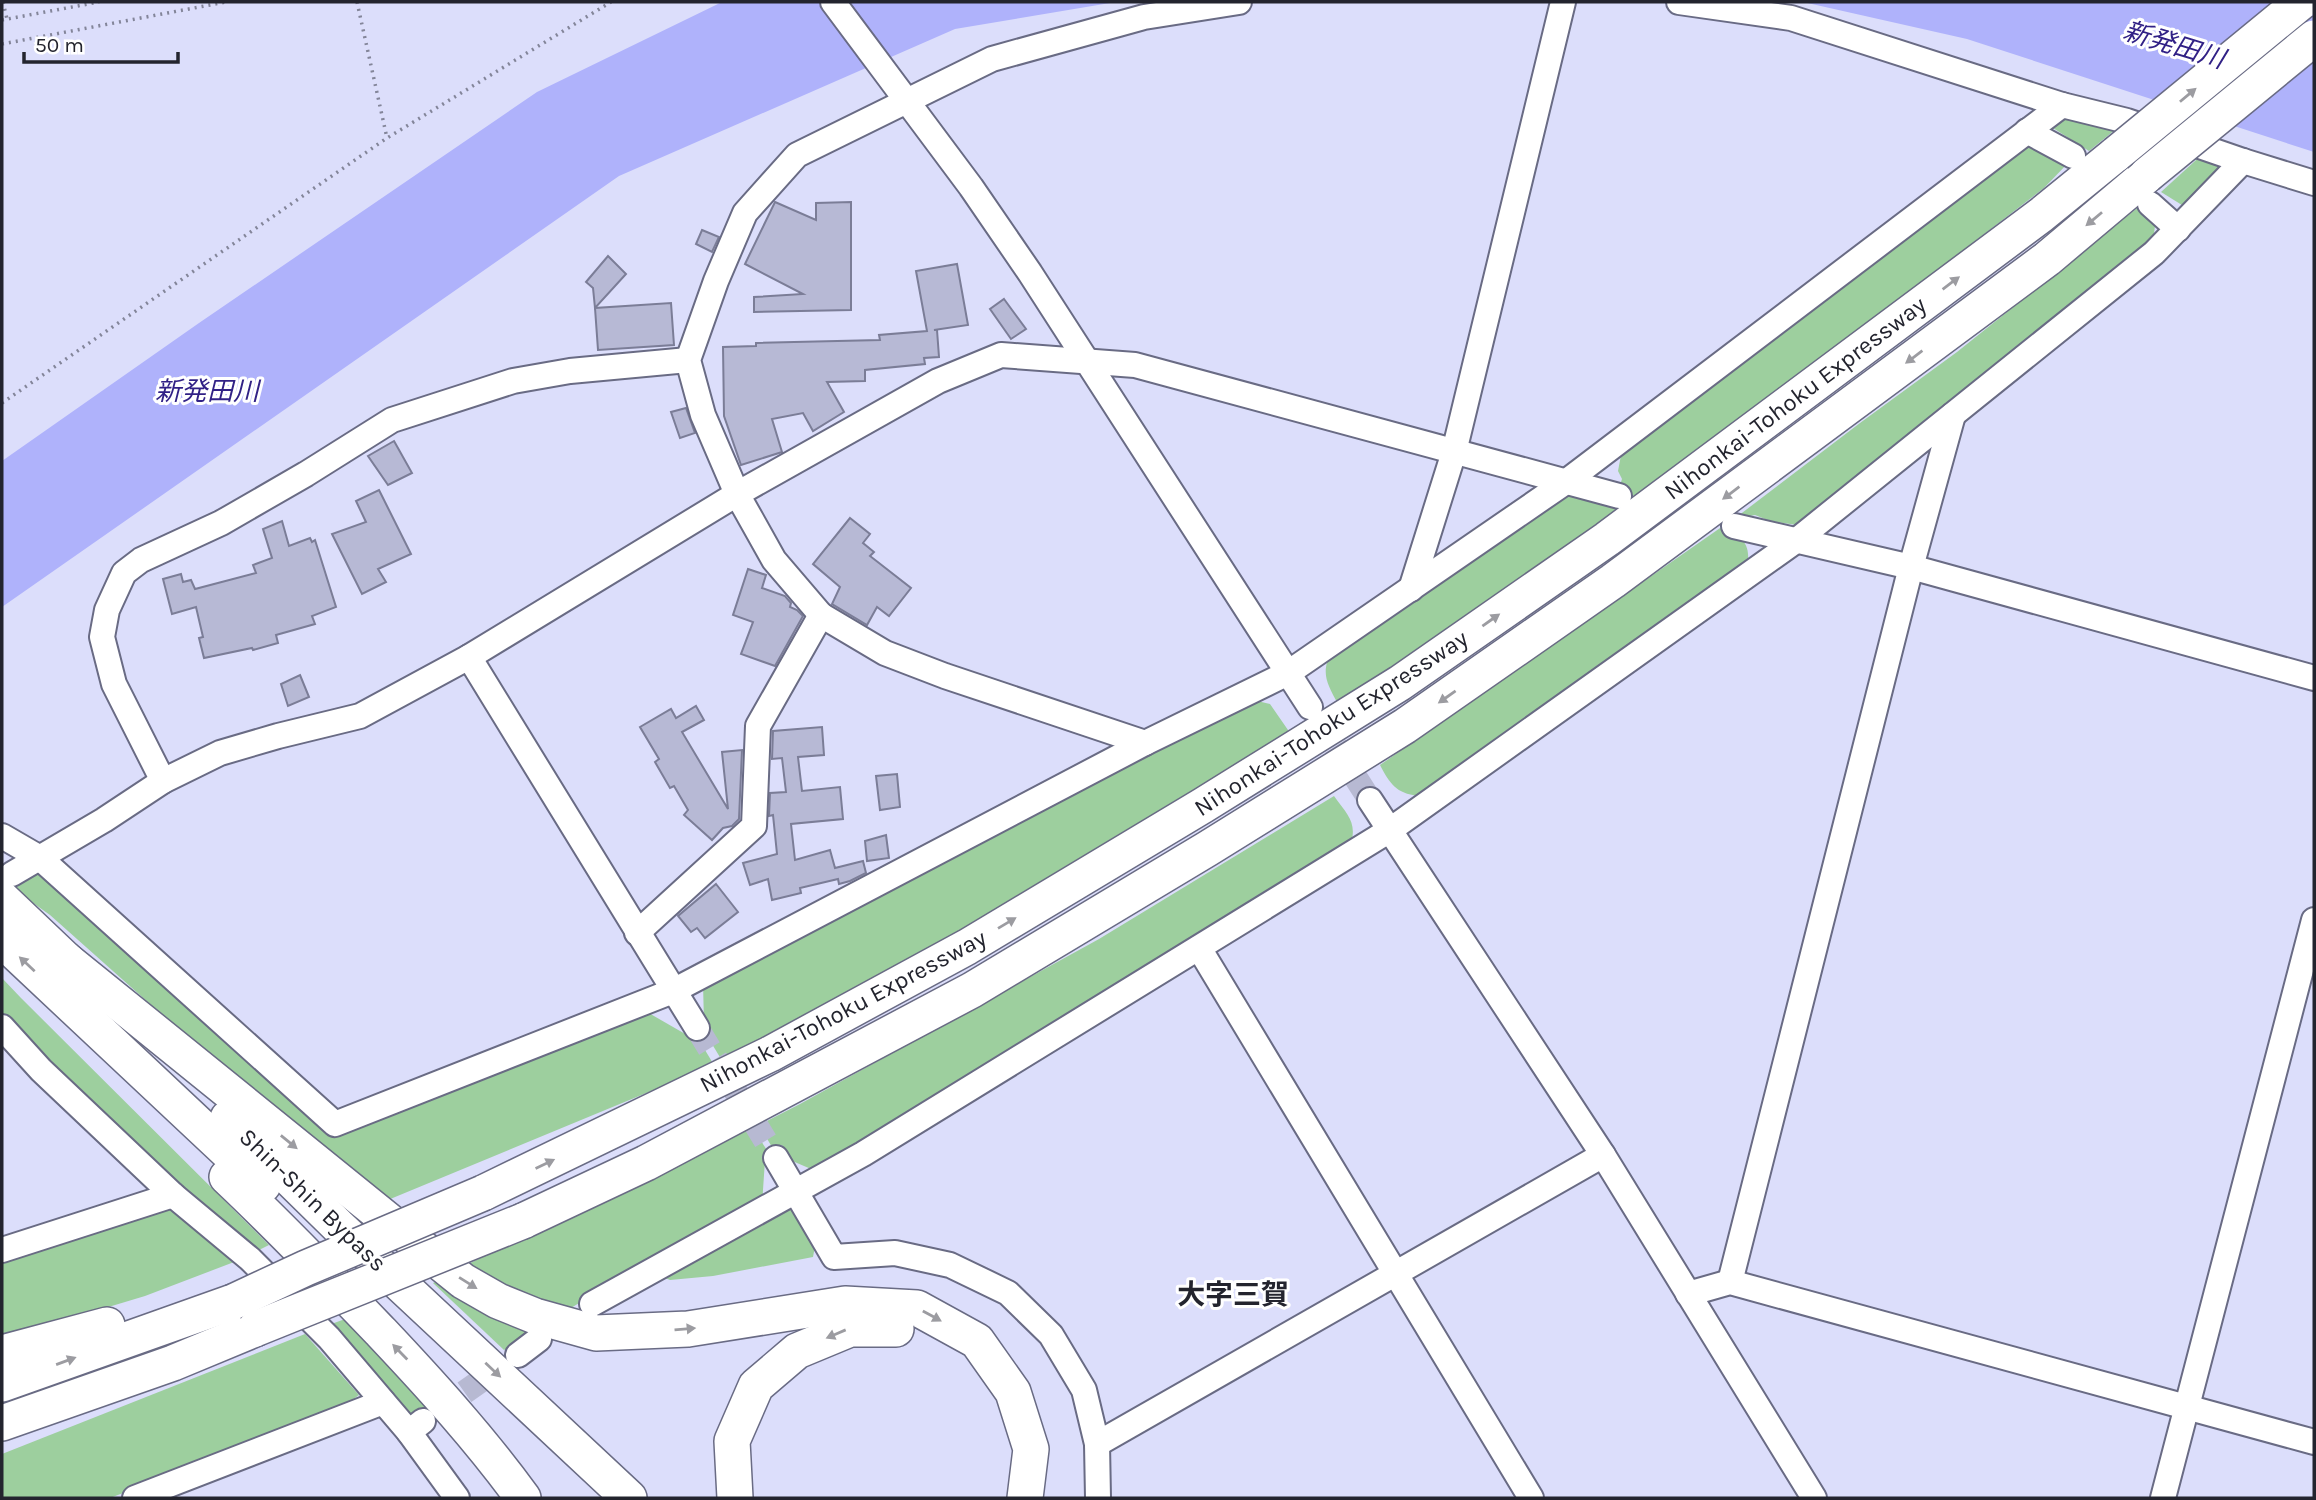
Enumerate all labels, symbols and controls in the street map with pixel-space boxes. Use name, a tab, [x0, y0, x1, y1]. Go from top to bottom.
water label: 新発田川	[2120, 15, 2231, 76]
scale bar	[24, 21, 178, 65]
text: 50 m	[35, 33, 84, 57]
one-way arrow	[2178, 88, 2196, 103]
one-way arrow	[2086, 211, 2103, 226]
one-way arrow	[1941, 275, 1959, 290]
street label: Nihonkai-Tohoku Expressway	[1659, 290, 1931, 506]
one-way arrow	[1905, 350, 1923, 364]
water label: 新発田川	[155, 376, 262, 407]
one-way arrow	[1722, 486, 1740, 500]
one-way arrow	[1481, 614, 1500, 627]
street label: Nihonkai-Tohoku Expressway	[1189, 624, 1473, 822]
one-way arrow	[1438, 690, 1456, 704]
one-way arrow	[998, 917, 1017, 929]
street label: Nihonkai-Tohoku Expressway	[695, 923, 991, 1099]
one-way arrow	[19, 956, 36, 972]
street label: Shin-Shin Bypass	[234, 1123, 392, 1277]
one-way arrow	[281, 1134, 298, 1149]
one-way arrow	[535, 1159, 555, 1170]
one-way arrow	[458, 1276, 477, 1289]
district label: 大字三賀	[1177, 1278, 1289, 1311]
one-way arrow	[923, 1310, 943, 1322]
one-way arrow	[674, 1323, 696, 1334]
one-way arrow	[825, 1329, 846, 1340]
one-way arrow	[392, 1343, 408, 1361]
one-way arrow	[56, 1355, 77, 1366]
one-way arrow	[484, 1362, 501, 1378]

